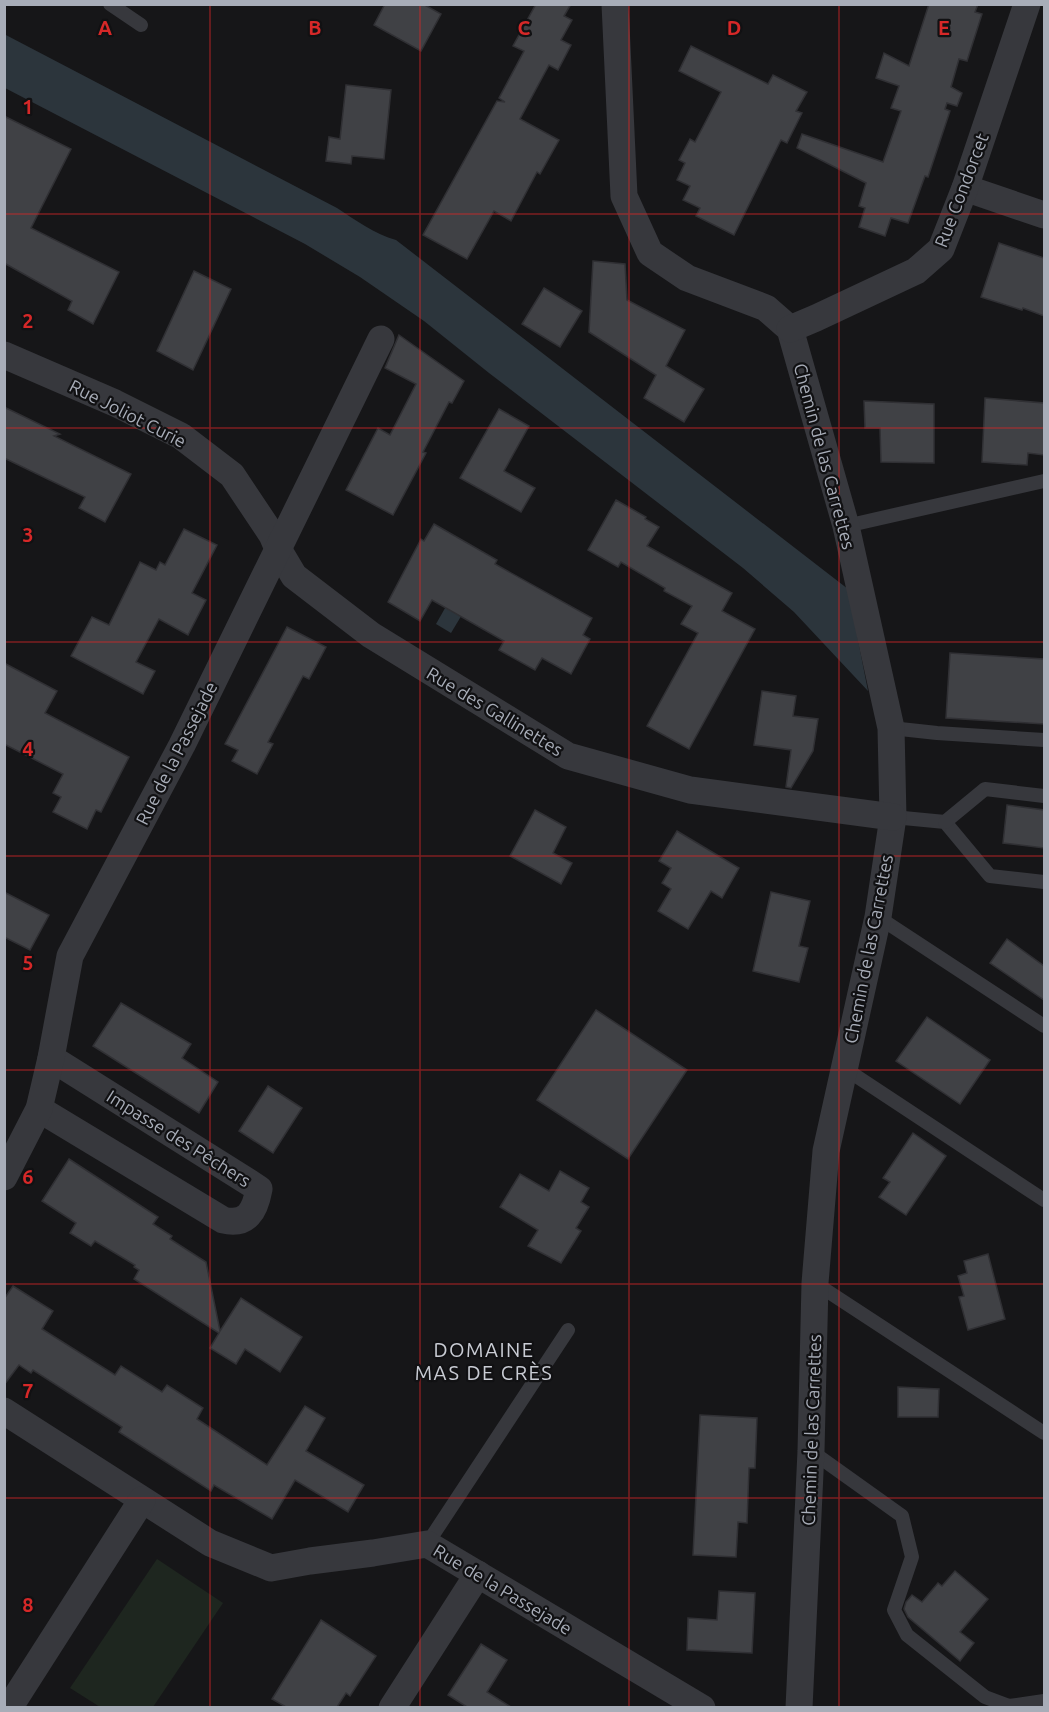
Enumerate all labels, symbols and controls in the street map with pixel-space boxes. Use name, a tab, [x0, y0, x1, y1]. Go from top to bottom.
text: A	[98, 16, 112, 39]
text: B	[308, 16, 322, 39]
text: C	[518, 16, 531, 39]
text: D	[727, 16, 741, 39]
text: E	[938, 16, 950, 39]
text: 1	[22, 95, 34, 118]
street label: Rue Condorcet	[930, 130, 992, 250]
text: 2	[22, 309, 34, 332]
street label: Chemin de las Carrettes	[791, 361, 860, 551]
street label: Rue Joliot Curie	[66, 375, 190, 451]
text: 3	[22, 523, 34, 546]
street label: Rue des Gallinettes	[423, 663, 567, 760]
street label: Rue de la Passejade	[131, 678, 221, 828]
text: 4	[22, 737, 34, 760]
street label: Chemin de las Carrettes	[840, 853, 896, 1045]
text: 5	[22, 951, 34, 974]
street label: Impasse des Pêchers	[103, 1086, 255, 1190]
text: 6	[22, 1165, 34, 1188]
street label: Chemin de las Carrettes	[798, 1334, 824, 1526]
district label: DOMAINE MAS DE CRÈS	[415, 1338, 553, 1384]
text: 7	[22, 1379, 34, 1402]
street label: Rue de la Passejade	[430, 1540, 576, 1638]
text: 8	[22, 1593, 34, 1616]

